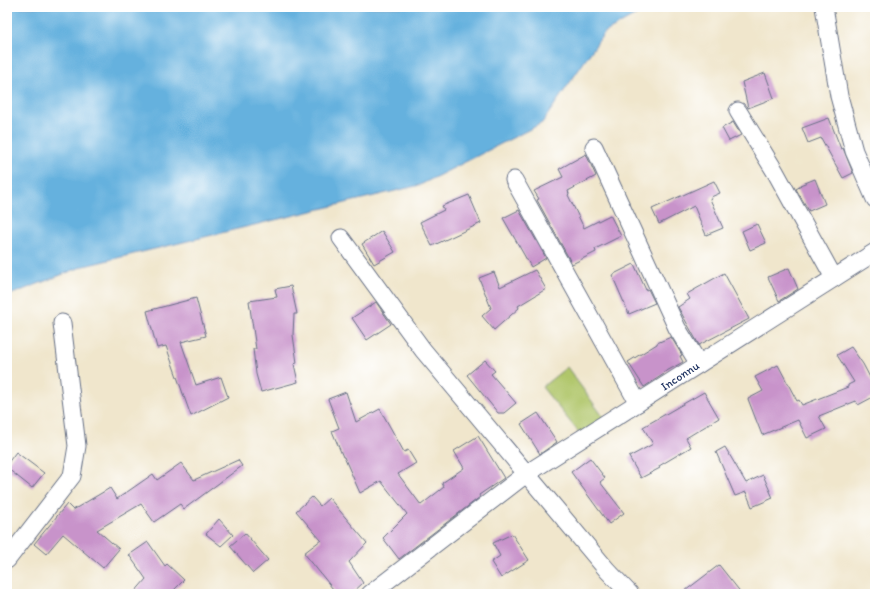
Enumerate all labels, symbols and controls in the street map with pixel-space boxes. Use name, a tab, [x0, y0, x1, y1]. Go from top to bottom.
street label: Inconnu	[658, 358, 702, 394]

